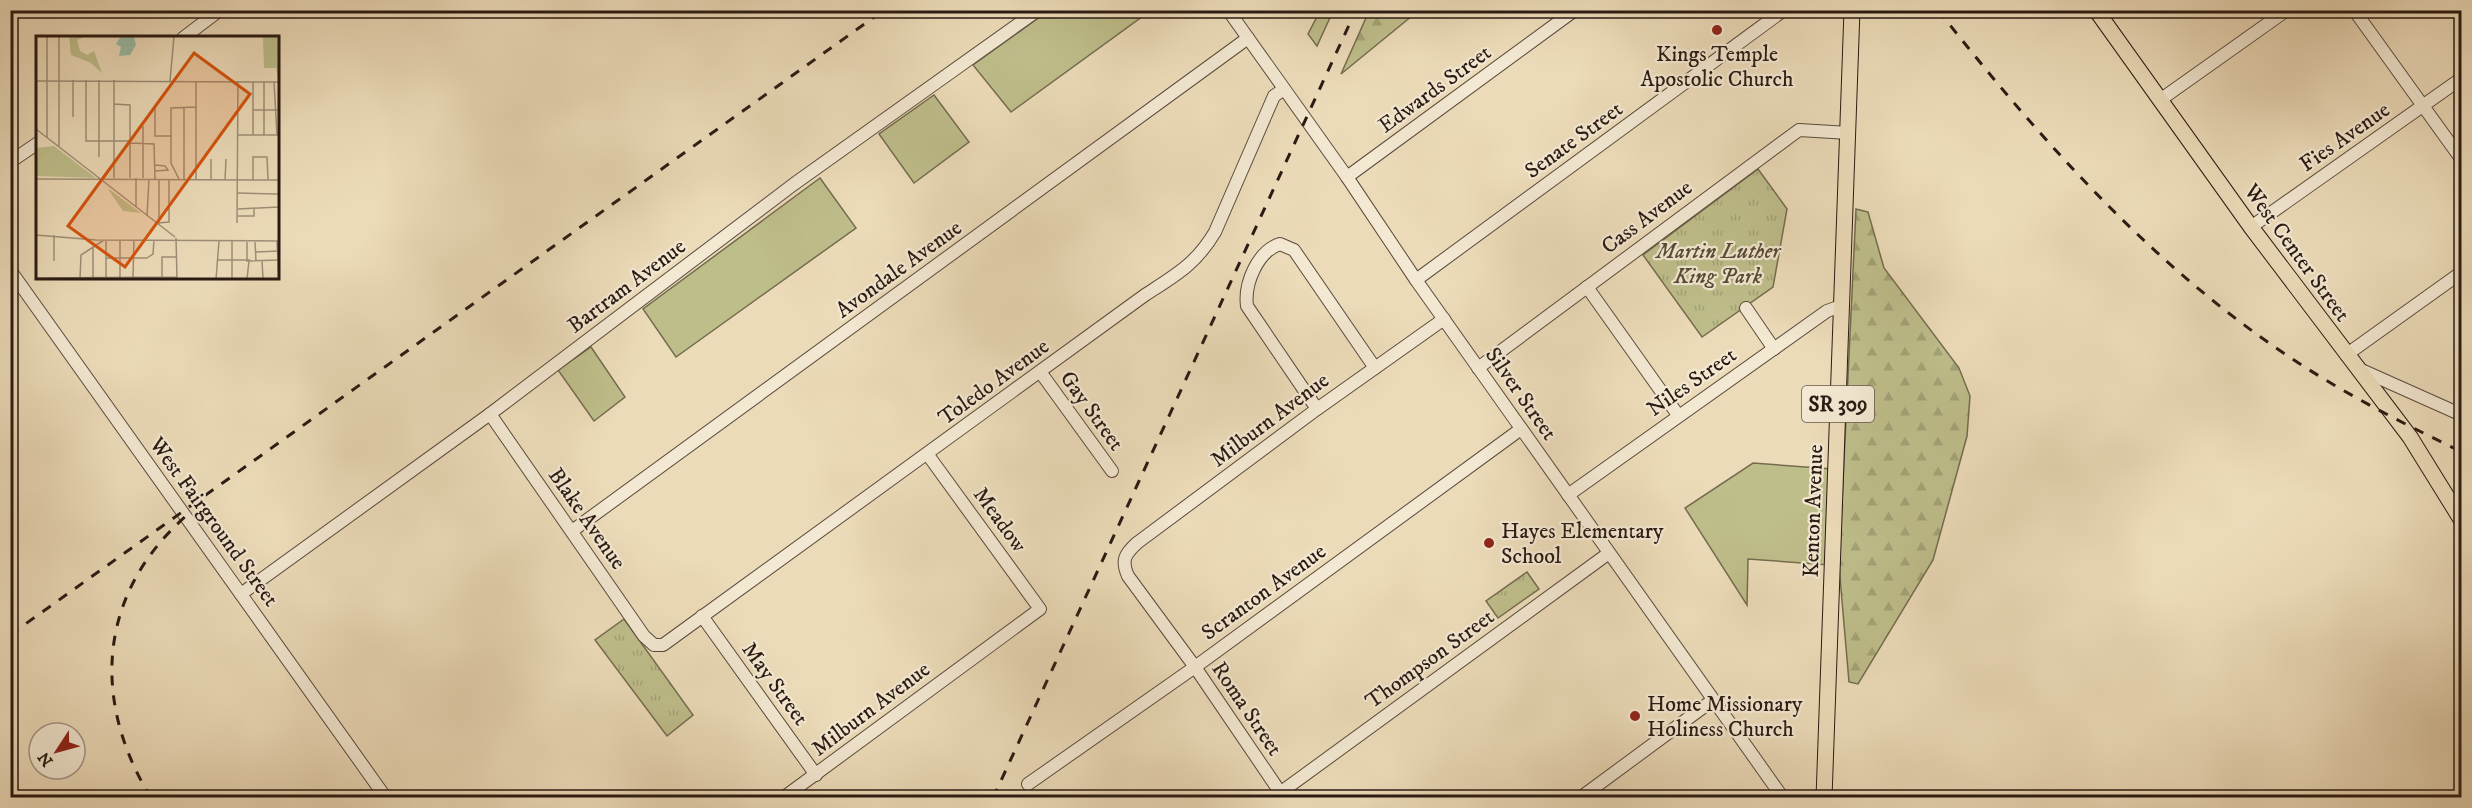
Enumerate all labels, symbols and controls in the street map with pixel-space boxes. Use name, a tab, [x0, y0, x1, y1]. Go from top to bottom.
marker: Kings Temple Apostolic Church	[1710, 23, 1724, 37]
inset map	[36, 36, 279, 279]
street label: Edwards Street	[1373, 39, 1497, 139]
place label: Kings Temple Apostolic Church	[1640, 41, 1794, 93]
street label: Senate Street	[1520, 96, 1628, 185]
street label: Fies Avenue	[2295, 96, 2395, 178]
street label: Cass Avenue	[1596, 174, 1698, 260]
street label: West Center Street	[2237, 178, 2356, 327]
street label: Avondale Avenue	[831, 214, 967, 324]
street label: Bartram Avenue	[563, 233, 691, 339]
park label: Martin Luther King Park	[1654, 238, 1782, 290]
street label: Toledo Avenue	[933, 333, 1055, 431]
street label: Silver Street	[1479, 342, 1563, 446]
street label: Niles Street	[1642, 342, 1742, 423]
street label: Gay Street	[1054, 366, 1130, 456]
street label: Milburn Avenue	[1205, 367, 1334, 473]
road number: SR 309	[1802, 386, 1874, 422]
street label: West Fairground Street	[143, 431, 284, 612]
street label: Kenton Avenue	[1798, 444, 1829, 578]
street label: Blake Avenue	[542, 463, 632, 575]
street label: Meadow	[967, 482, 1032, 558]
place label: Hayes Elementary School	[1501, 518, 1664, 570]
marker: Hayes Elementary School	[1482, 536, 1496, 550]
street label: Scranton Avenue	[1196, 538, 1331, 646]
street label: Thompson Street	[1360, 603, 1500, 715]
street label: May Street	[735, 637, 814, 731]
street label: Milburn Avenue	[806, 656, 935, 762]
street label: Roma Street	[1205, 657, 1288, 761]
place label: Home Missionary Holiness Church	[1647, 691, 1803, 743]
marker: Home Missionary Holiness Church	[1628, 709, 1642, 723]
north arrow	[27, 721, 87, 781]
text: N	[34, 748, 58, 770]

